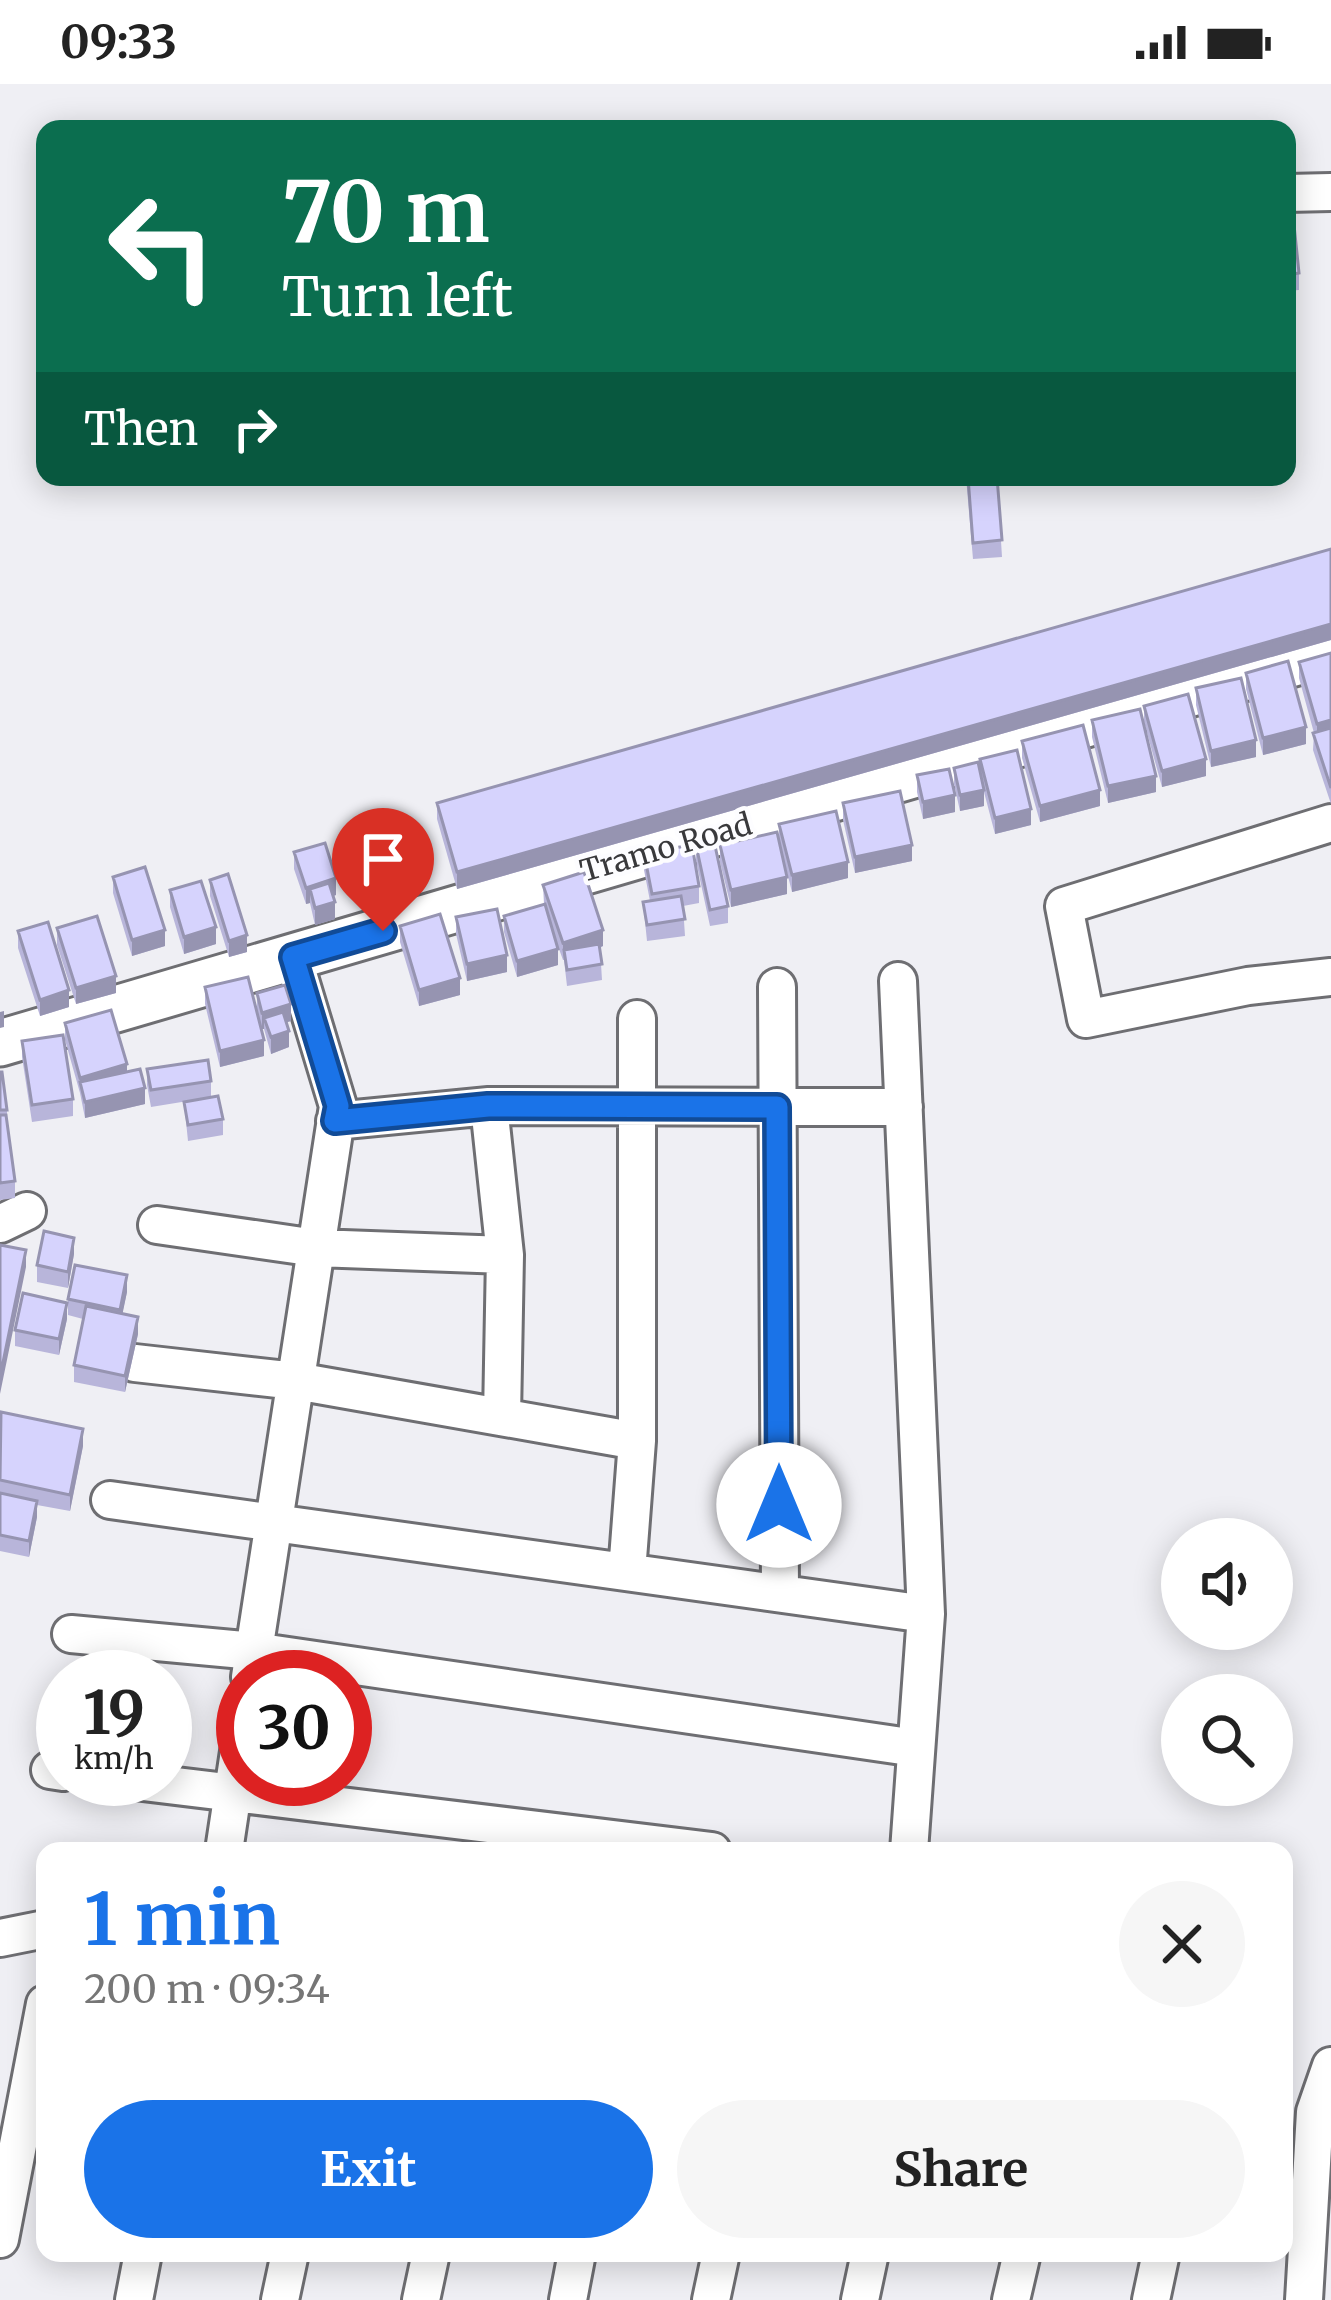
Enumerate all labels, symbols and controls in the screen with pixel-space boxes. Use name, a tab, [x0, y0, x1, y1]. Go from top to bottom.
text: 09:33	[60, 14, 177, 70]
text: 70 m	[282, 159, 490, 265]
icon: left	[84, 168, 240, 324]
text: Turn left	[282, 263, 513, 331]
icon: right	[222, 396, 288, 462]
text: Then	[84, 401, 198, 457]
street label: Tramo Road	[575, 804, 756, 890]
pin	[332, 808, 434, 931]
icon: arrive	[350, 826, 416, 892]
position arrow	[716, 1442, 842, 1568]
map controls	[1161, 1518, 1293, 1806]
button: sound	[1161, 1518, 1293, 1650]
speed limit sign: 30	[216, 1650, 372, 1806]
button: search	[1161, 1674, 1293, 1806]
text: 19	[83, 1675, 145, 1750]
text: km/h	[74, 1739, 154, 1777]
text: 1 min	[84, 1874, 280, 1965]
button: close	[1119, 1881, 1245, 2007]
text: 200 m · 09:34	[84, 1965, 330, 2014]
button: Exit	[84, 2100, 653, 2238]
button: Share	[677, 2100, 1245, 2238]

